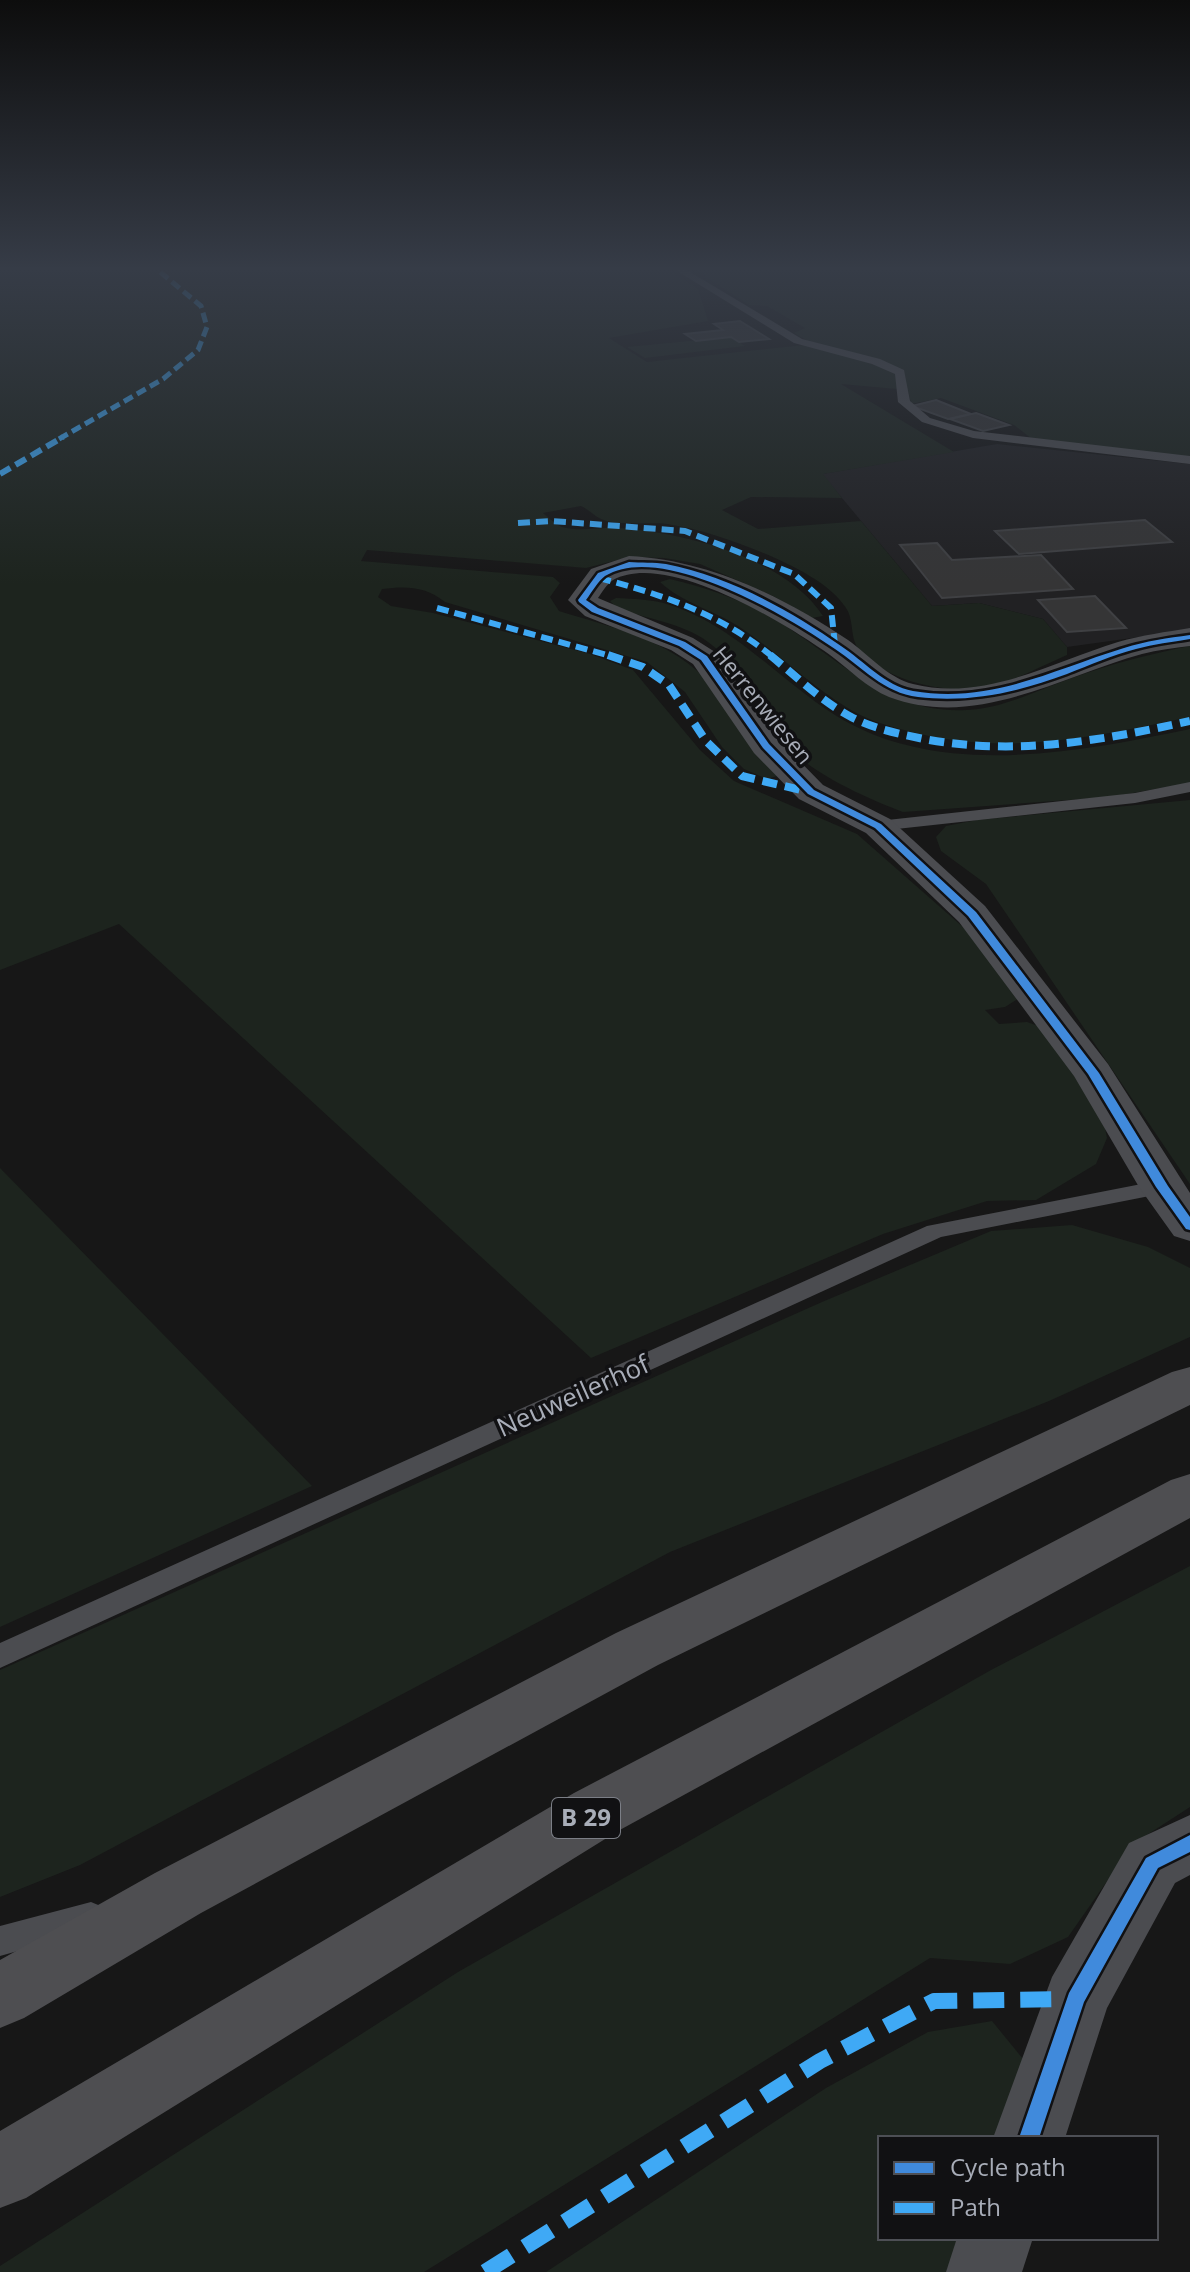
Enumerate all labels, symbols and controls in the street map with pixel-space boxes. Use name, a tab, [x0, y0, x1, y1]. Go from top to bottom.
street label: Herrenwiesen	[707, 639, 821, 770]
street label: Neuweilerhof	[491, 1345, 656, 1445]
road number: B 29	[552, 1798, 620, 1838]
legend	[878, 2136, 1158, 2240]
text: Cycle path	[950, 2150, 1066, 2183]
text: Path	[950, 2190, 1001, 2223]

